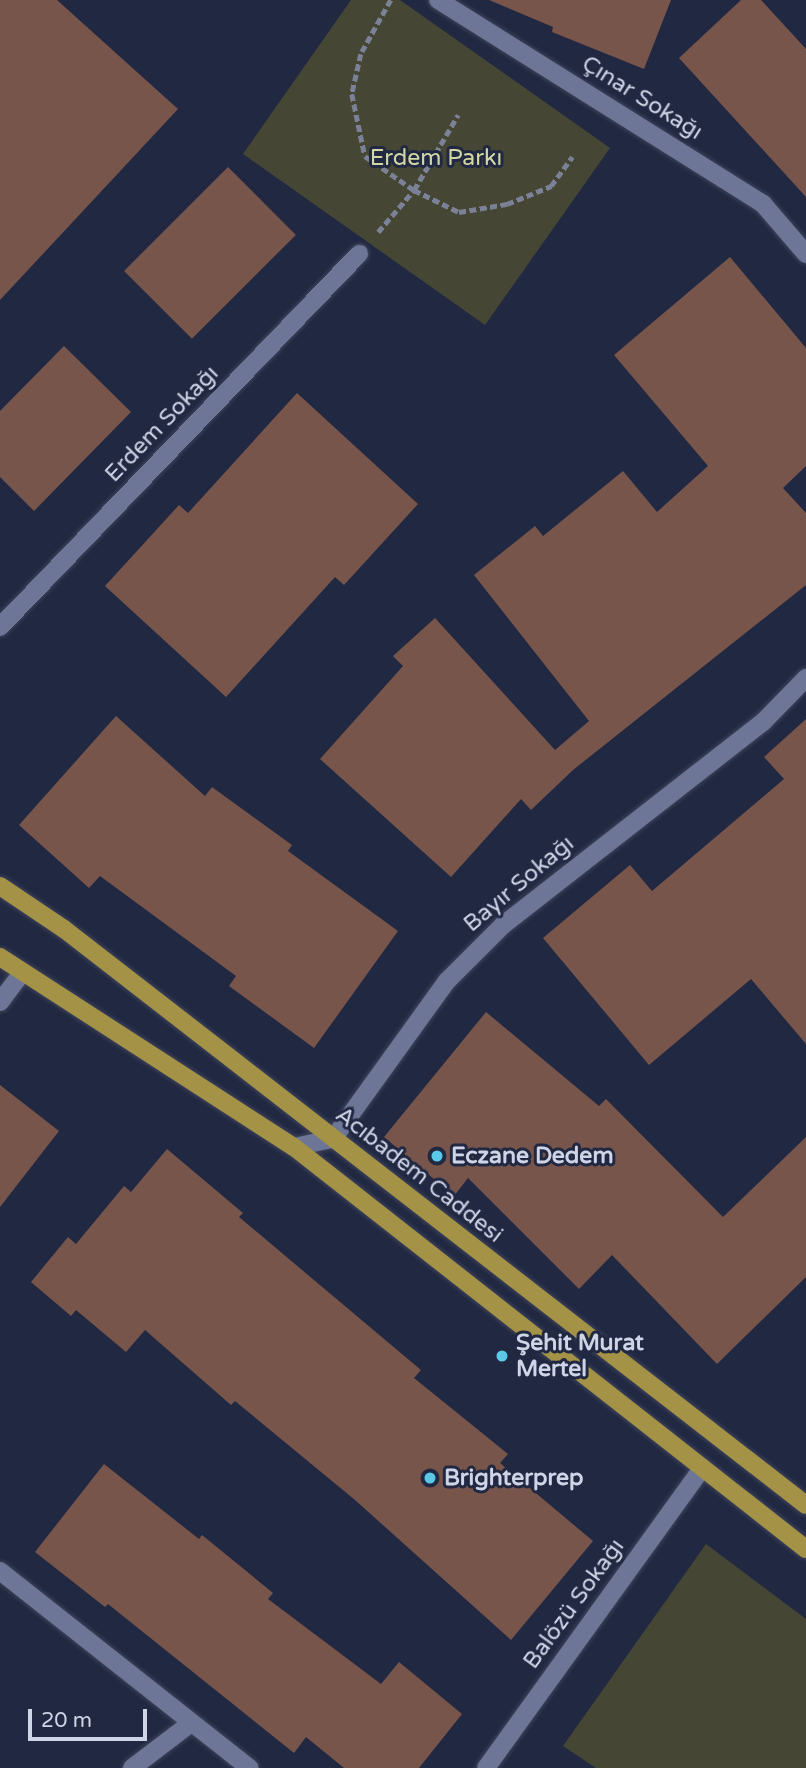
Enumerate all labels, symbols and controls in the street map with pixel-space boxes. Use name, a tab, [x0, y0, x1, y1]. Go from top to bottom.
street label: Çınar Sokağı	[577, 50, 707, 146]
park label: Erdem Parkı	[370, 144, 502, 172]
street label: Erdem Sokağı	[100, 360, 224, 488]
street label: Bayır Sokağı	[458, 830, 580, 938]
street label: Acıbadem Caddesi	[330, 1101, 508, 1249]
place label: Eczane Dedem	[451, 1142, 613, 1170]
marker: Eczane Dedem	[429, 1148, 445, 1164]
place label: Şehit Murat Mertel	[516, 1329, 644, 1383]
marker: Şehit Murat Mertel	[494, 1348, 510, 1364]
place label: Brighterprep	[444, 1464, 584, 1492]
marker: Brighterprep	[422, 1470, 438, 1486]
street label: Balözü Sokağı	[518, 1534, 630, 1674]
scale bar	[32, 1694, 150, 1738]
text: 20 m	[41, 1708, 92, 1733]

